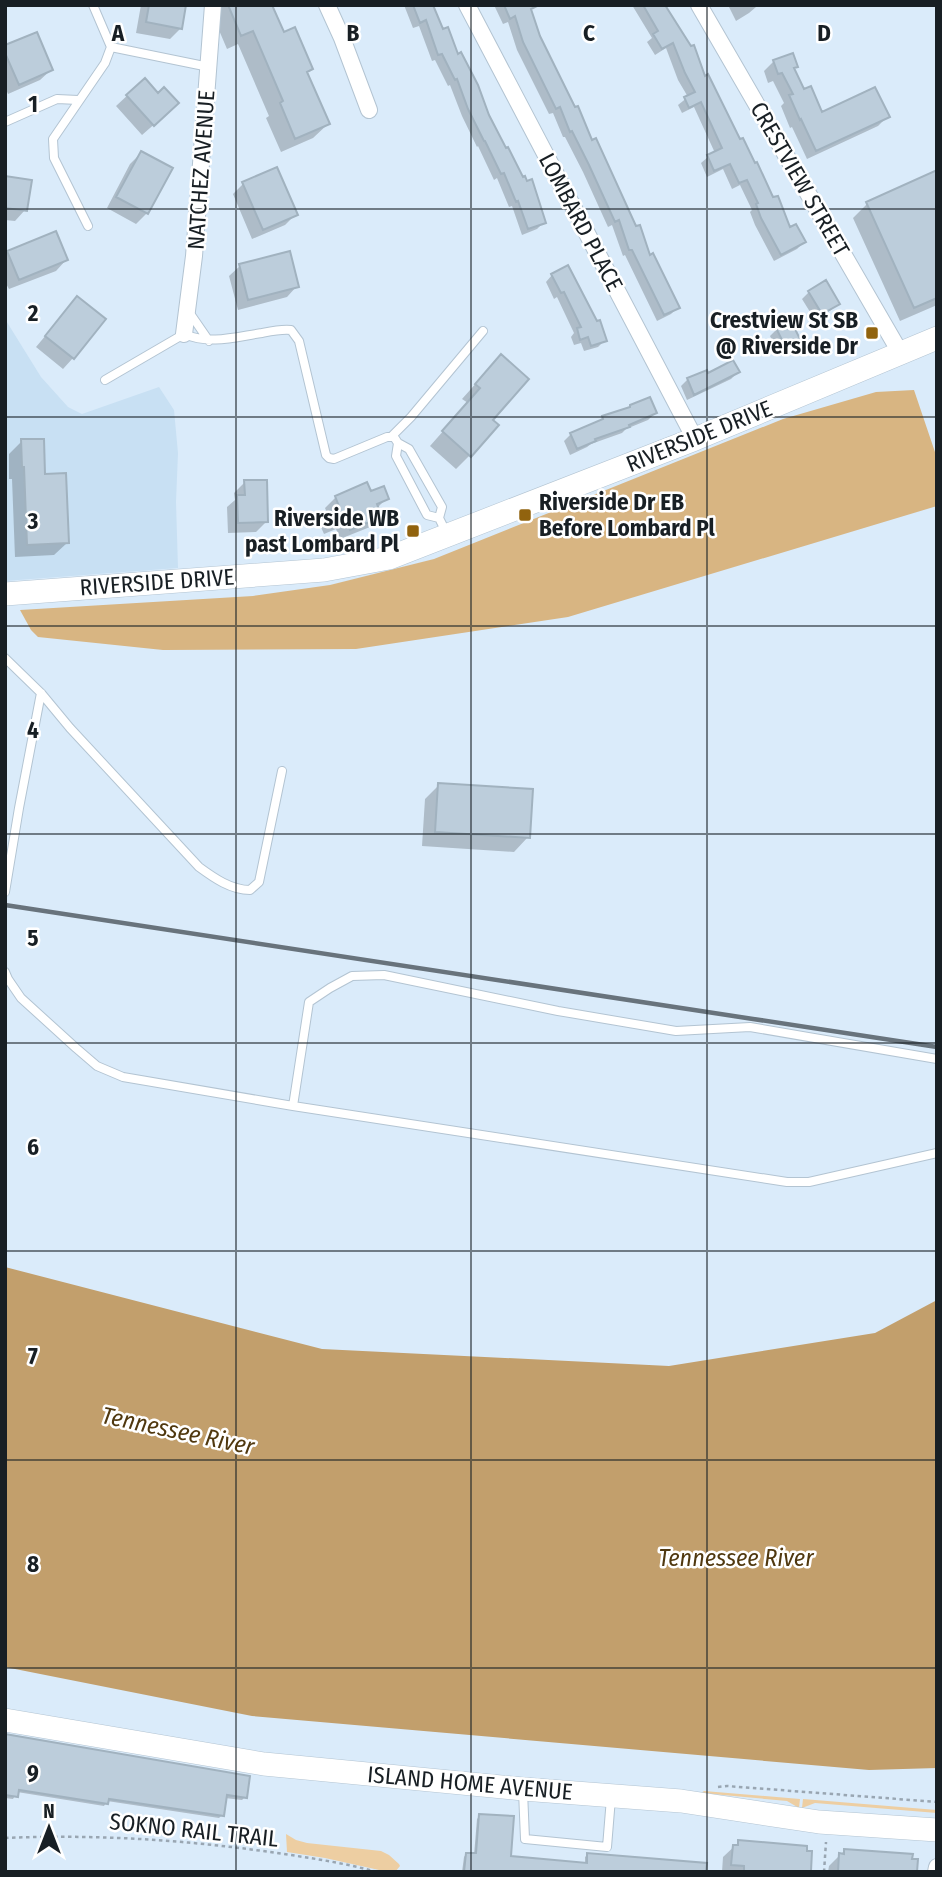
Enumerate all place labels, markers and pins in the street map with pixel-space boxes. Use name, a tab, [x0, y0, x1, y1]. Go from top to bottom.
place label: Crestview St SB @ Riverside Dr	[710, 306, 859, 360]
marker: Crestview St SB @ Riverside Dr	[864, 325, 880, 341]
place label: Riverside Dr EB Before Lombard Pl	[539, 488, 716, 542]
place label: Riverside WB past Lombard Pl	[245, 504, 400, 558]
marker: Riverside Dr EB Before Lombard Pl	[517, 507, 533, 523]
marker: Riverside WB past Lombard Pl	[405, 523, 421, 539]

